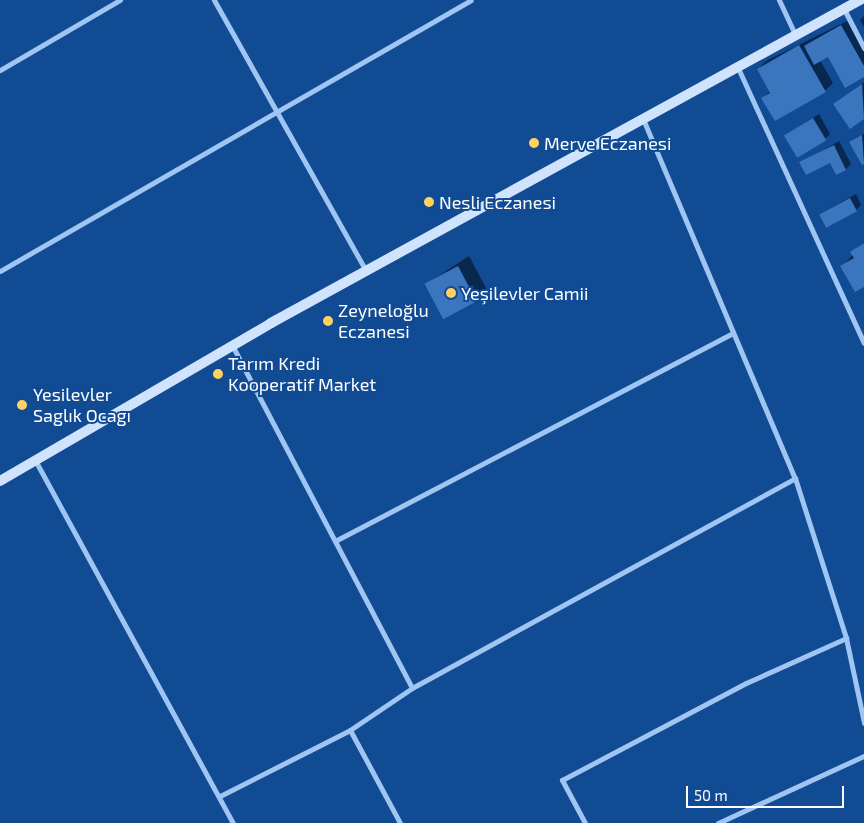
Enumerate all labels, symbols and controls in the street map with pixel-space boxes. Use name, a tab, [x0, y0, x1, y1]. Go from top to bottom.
place label: Merve Eczanesi	[544, 132, 671, 154]
marker: Merve Eczanesi	[528, 137, 540, 149]
place label: Nesli Eczanesi	[439, 191, 556, 213]
marker: Nesli Eczanesi	[423, 196, 435, 208]
place label: Yeşilevler Camii	[461, 282, 589, 304]
marker: Yeşilevler Camii	[445, 287, 457, 299]
place label: Zeyneloğlu Eczanesi	[338, 300, 429, 342]
marker: Zeyneloğlu Eczanesi	[322, 315, 334, 327]
place label: Tarım Kredi Kooperatif Market	[228, 353, 377, 396]
marker: Tarım Kredi Kooperatif Market	[212, 368, 224, 380]
place label: Yesilevler Saglık Ocagı	[33, 384, 131, 426]
marker: Yesilevler Saglık Ocagı	[15, 398, 29, 412]
scale bar	[689, 776, 846, 808]
text: 50 m	[694, 786, 728, 804]

